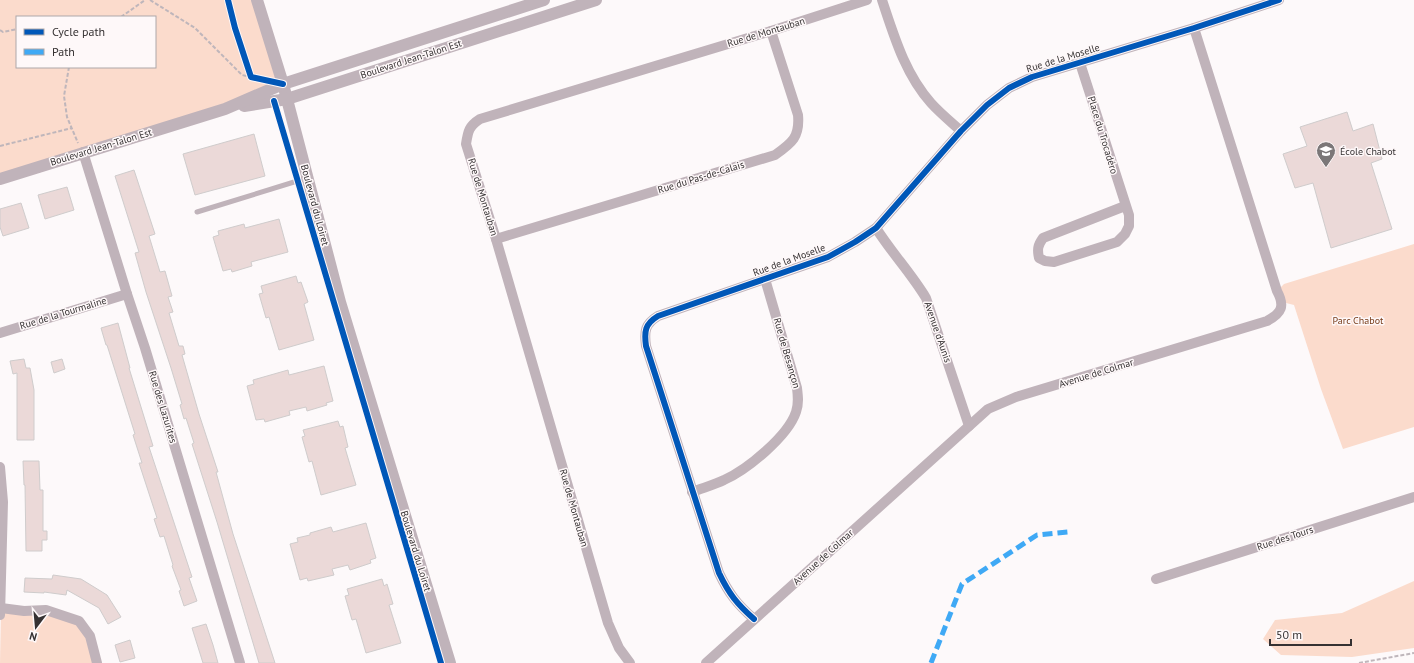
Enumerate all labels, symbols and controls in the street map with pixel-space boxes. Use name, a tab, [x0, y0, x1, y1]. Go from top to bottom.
street label: Rue de Montauban	[726, 14, 806, 50]
legend	[16, 16, 156, 68]
text: Cycle path	[52, 24, 105, 39]
street label: Boulevard Jean-Talon Est	[359, 36, 464, 82]
street label: Rue de la Moselle	[1025, 41, 1101, 75]
text: Path	[52, 44, 75, 59]
street label: Place du Trocadéro	[1085, 95, 1121, 175]
street label: Boulevard Jean-Talon Est	[49, 125, 154, 169]
school or university icon: École Chabot	[1315, 140, 1337, 168]
place label: École Chabot	[1340, 145, 1397, 158]
street label: Rue de Montauban	[465, 157, 501, 237]
street label: Rue du Pas-de-Calais	[656, 158, 746, 196]
street label: Boulevard du Loiret	[298, 163, 332, 248]
street label: Rue de la Moselle	[751, 241, 827, 279]
street label: Rue de la Tourmaline	[18, 294, 108, 332]
street label: Avenue d'Aunis	[921, 300, 955, 364]
park label: Parc Chabot	[1333, 314, 1384, 327]
street label: Rue de Besançon	[771, 316, 803, 390]
street label: Avenue de Colmar	[1057, 355, 1135, 390]
street label: Rue des Lazurites	[146, 369, 180, 445]
street label: Rue de Montauban	[557, 468, 591, 548]
street label: Boulevard du Loiret	[398, 509, 435, 593]
street label: Rue des Tours	[1255, 523, 1315, 553]
street label: Avenue de Colmar	[790, 526, 856, 588]
north arrow	[16, 607, 56, 647]
scale bar	[1270, 621, 1351, 647]
text: 50 m	[1276, 627, 1302, 642]
text: N	[28, 629, 39, 644]

